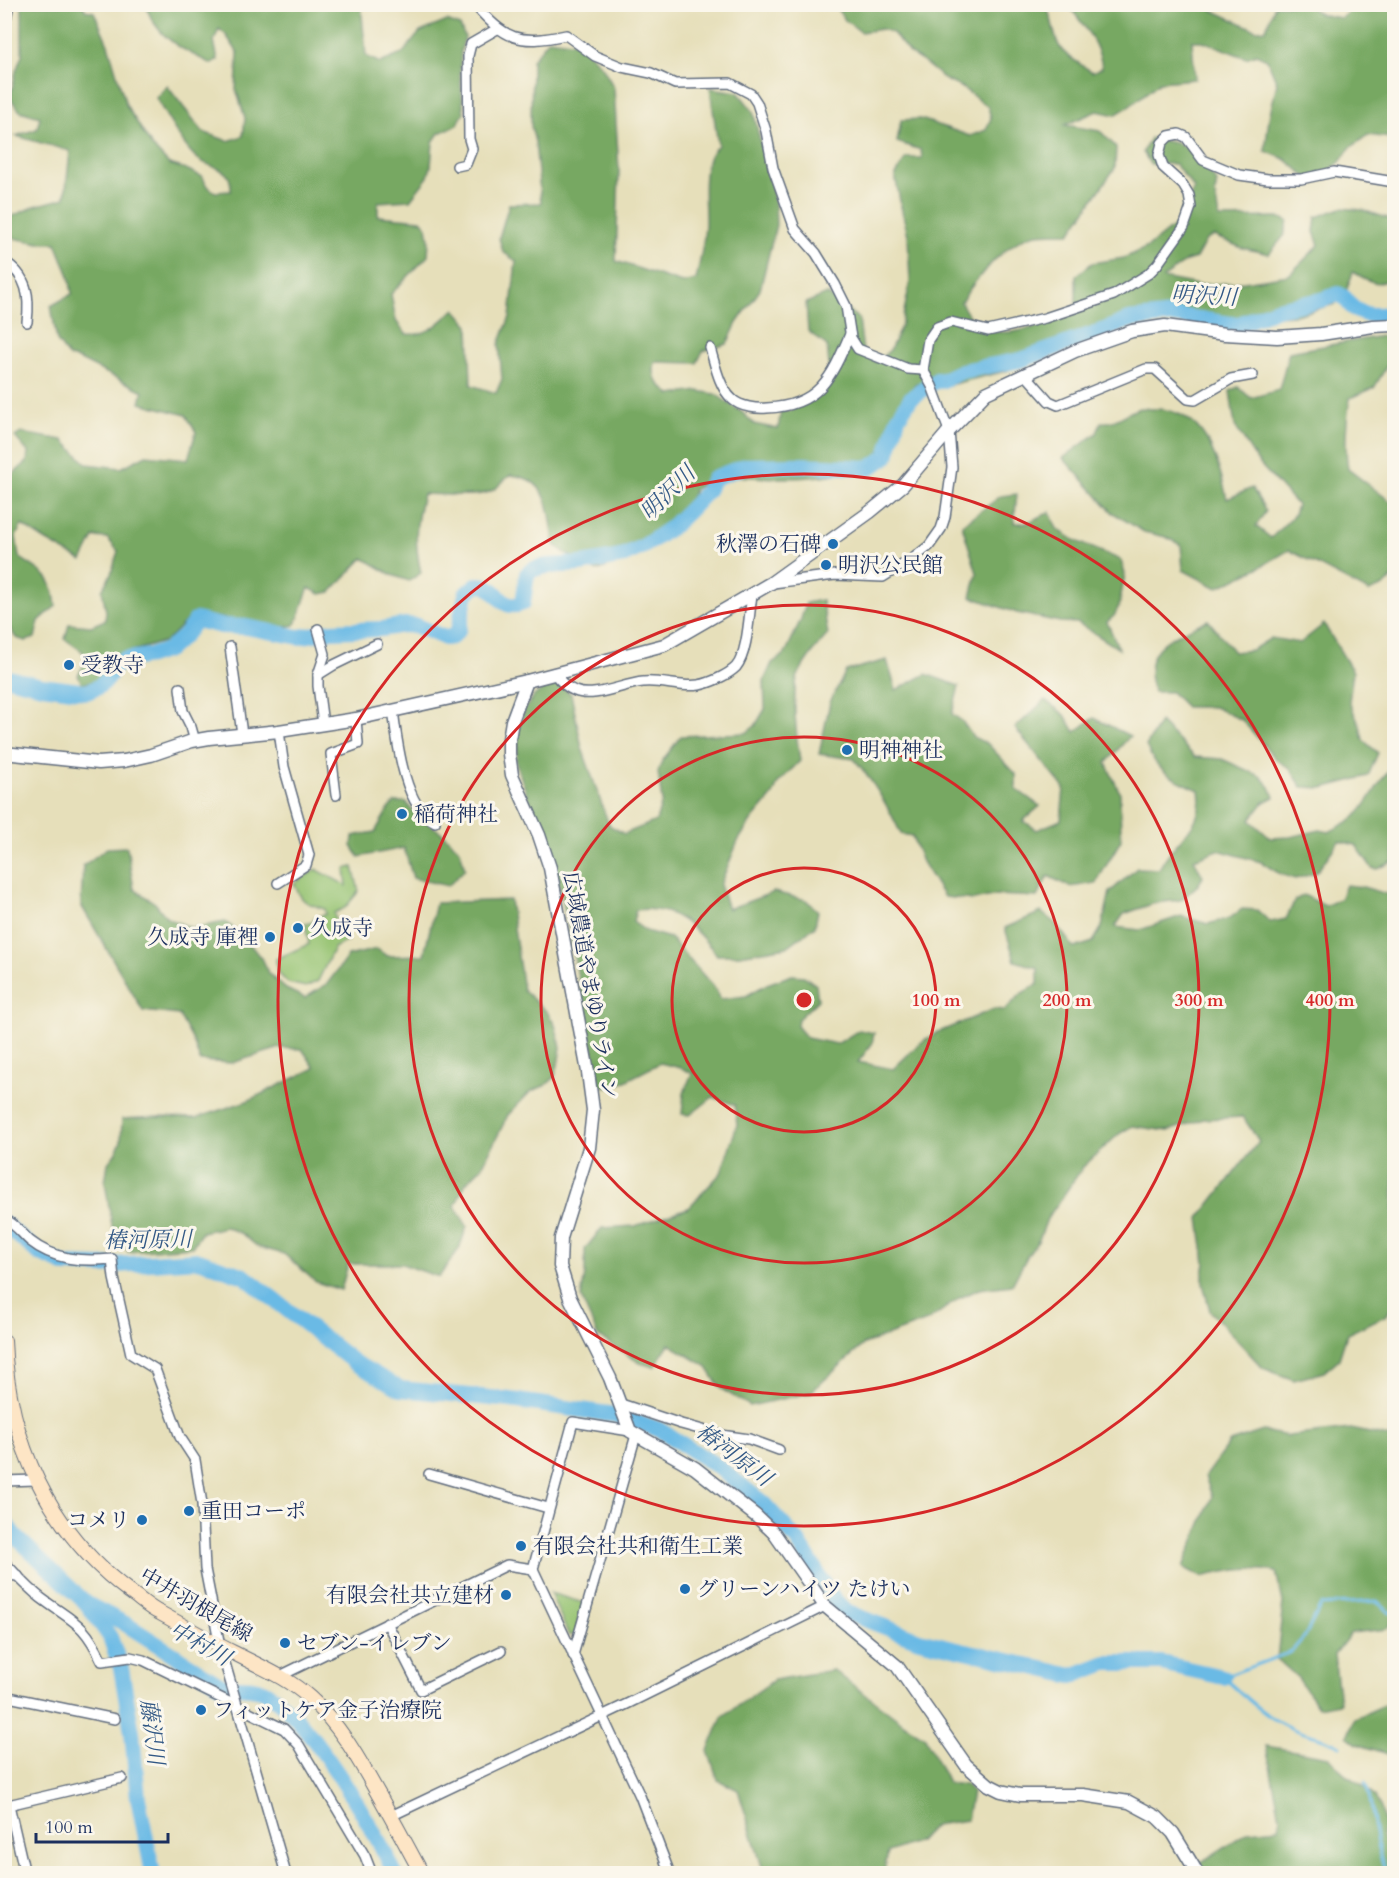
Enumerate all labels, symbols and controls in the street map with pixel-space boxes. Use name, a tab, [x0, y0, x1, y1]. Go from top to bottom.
water label: 明沢川	[1170, 279, 1240, 313]
water label: 明沢川	[634, 458, 703, 527]
place label: 秋澤の石碑	[716, 530, 821, 559]
marker: 秋澤の石碑	[826, 537, 840, 551]
place label: 明沢公民館	[838, 551, 943, 580]
marker: 明沢公民館	[819, 558, 833, 572]
place label: 受教寺	[81, 651, 144, 680]
marker: 受教寺	[62, 658, 76, 672]
place label: 明神神社	[859, 736, 943, 765]
marker: 明神神社	[840, 743, 854, 757]
place label: 稲荷神社	[414, 800, 498, 829]
marker: 稲荷神社	[395, 807, 409, 821]
street label: 広域農道やまゆりライン	[556, 869, 624, 1101]
place label: 久成寺	[310, 914, 373, 943]
marker: 久成寺	[291, 921, 305, 935]
place label: 久成寺 庫裡	[147, 923, 258, 952]
marker: 久成寺 庫裡	[263, 930, 277, 944]
text: 100 m	[911, 988, 961, 1013]
text: 200 m	[1042, 988, 1092, 1013]
text: 300 m	[1174, 988, 1224, 1013]
text: 400 m	[1305, 988, 1355, 1013]
centre of rings	[794, 990, 814, 1010]
water label: 椿河原川	[104, 1224, 194, 1256]
water label: 椿河原川	[690, 1417, 780, 1495]
place label: 重田コーポ	[201, 1497, 306, 1526]
marker: 重田コーポ	[182, 1504, 196, 1518]
place label: コメリ	[67, 1506, 130, 1535]
marker: コメリ	[135, 1513, 149, 1527]
place label: 有限会社共和衛生工業	[533, 1532, 743, 1561]
marker: 有限会社共和衛生工業	[514, 1539, 528, 1553]
street label: 中井羽根尾線	[134, 1561, 258, 1649]
place label: グリーンハイツ たけい	[697, 1575, 911, 1604]
place label: 有限会社共立建材	[326, 1581, 494, 1610]
marker: グリーンハイツ たけい	[678, 1582, 692, 1596]
marker: 有限会社共立建材	[499, 1588, 513, 1602]
water label: 中村川	[164, 1615, 238, 1674]
place label: セブン-イレブン	[297, 1629, 452, 1658]
marker: セブン-イレブン	[278, 1636, 292, 1650]
place label: フィットケア金子治療院	[213, 1696, 442, 1725]
water label: 藤沢川	[133, 1697, 171, 1769]
marker: フィットケア金子治療院	[194, 1703, 208, 1717]
scale bar	[36, 1806, 168, 1844]
text: 100 m	[45, 1815, 93, 1840]

